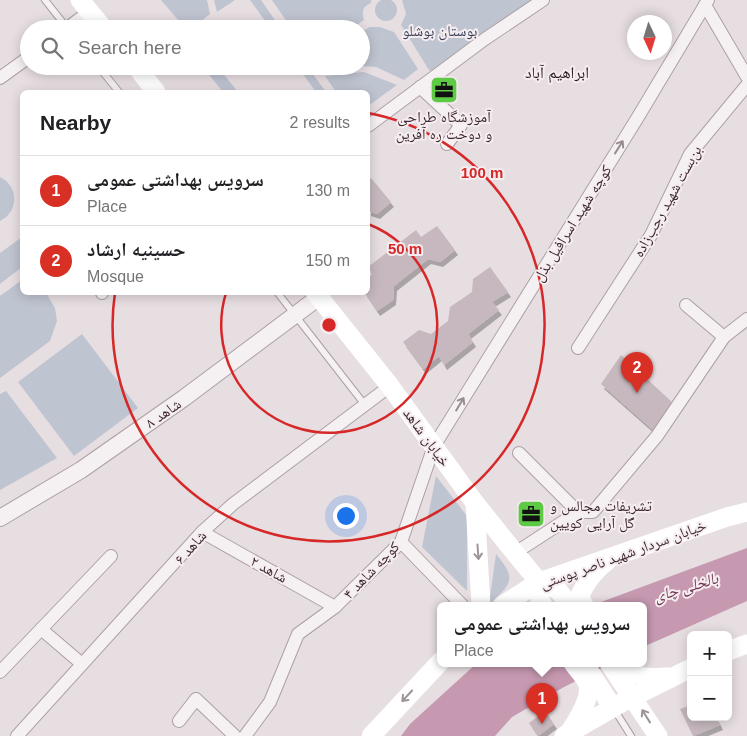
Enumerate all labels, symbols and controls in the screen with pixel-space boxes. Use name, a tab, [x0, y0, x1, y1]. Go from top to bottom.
north arrow	[627, 15, 672, 60]
search box	[20, 20, 370, 75]
park label: بوستان بوشلو	[403, 22, 477, 41]
icon: search	[38, 34, 66, 62]
text: Search here	[78, 37, 182, 58]
district label: ابراهیم آباد	[525, 64, 589, 83]
office icon: آموزشگاه طراحی و دوخت ره آفرین	[429, 75, 459, 105]
place label: آموزشگاه طراحی و دوخت ره آفرین	[396, 108, 492, 144]
text: Nearby	[40, 111, 111, 134]
text: 2 results	[290, 114, 350, 131]
one-way arrow	[614, 140, 625, 154]
street label: بن‌بست شهید رجب‌زاده	[629, 142, 706, 261]
street label: کوچه شهید اسرافیل بذل	[529, 162, 616, 285]
text: 100 m	[461, 164, 503, 181]
text: سرویس بهداشتی عمومی	[87, 169, 264, 190]
text: 1	[52, 182, 60, 199]
text: 130 m	[306, 182, 350, 199]
text: Place	[87, 198, 127, 215]
text: حسینیه ارشاد	[87, 239, 186, 260]
text: 50 m	[388, 240, 422, 257]
text: 2	[52, 252, 60, 269]
text: 150 m	[306, 252, 350, 269]
text: Mosque	[87, 268, 144, 285]
centre of rings	[320, 316, 338, 334]
pin: 2	[621, 352, 653, 393]
street label: شاهد ۸	[142, 395, 184, 431]
one-way arrow	[455, 398, 465, 412]
street label: خیابان شاهد	[399, 404, 454, 471]
place label: تشریفات مجالس و گل آرایی کویین	[550, 497, 652, 533]
office icon: تشریفات مجالس و گل آرایی کویین	[516, 499, 546, 529]
your location	[333, 503, 359, 529]
street label: خیابان سردار شهید ناصر پوستی	[538, 516, 709, 594]
street label: شاهد ۶	[171, 527, 210, 567]
street label: کوچه شاهد ۴	[340, 538, 403, 603]
one-way arrow	[473, 544, 483, 560]
street label: شاهد ۲	[248, 552, 290, 586]
water label: بالخلی چای	[652, 569, 721, 607]
popup	[437, 602, 647, 667]
text: سرویس بهداشتی عمومی	[454, 613, 630, 634]
map controls	[687, 631, 732, 721]
button: +	[687, 631, 732, 676]
text: Place	[454, 642, 494, 659]
button: −	[687, 676, 732, 721]
pin: 1	[526, 683, 558, 724]
one-way arrow	[401, 690, 413, 703]
one-way arrow	[640, 710, 650, 724]

